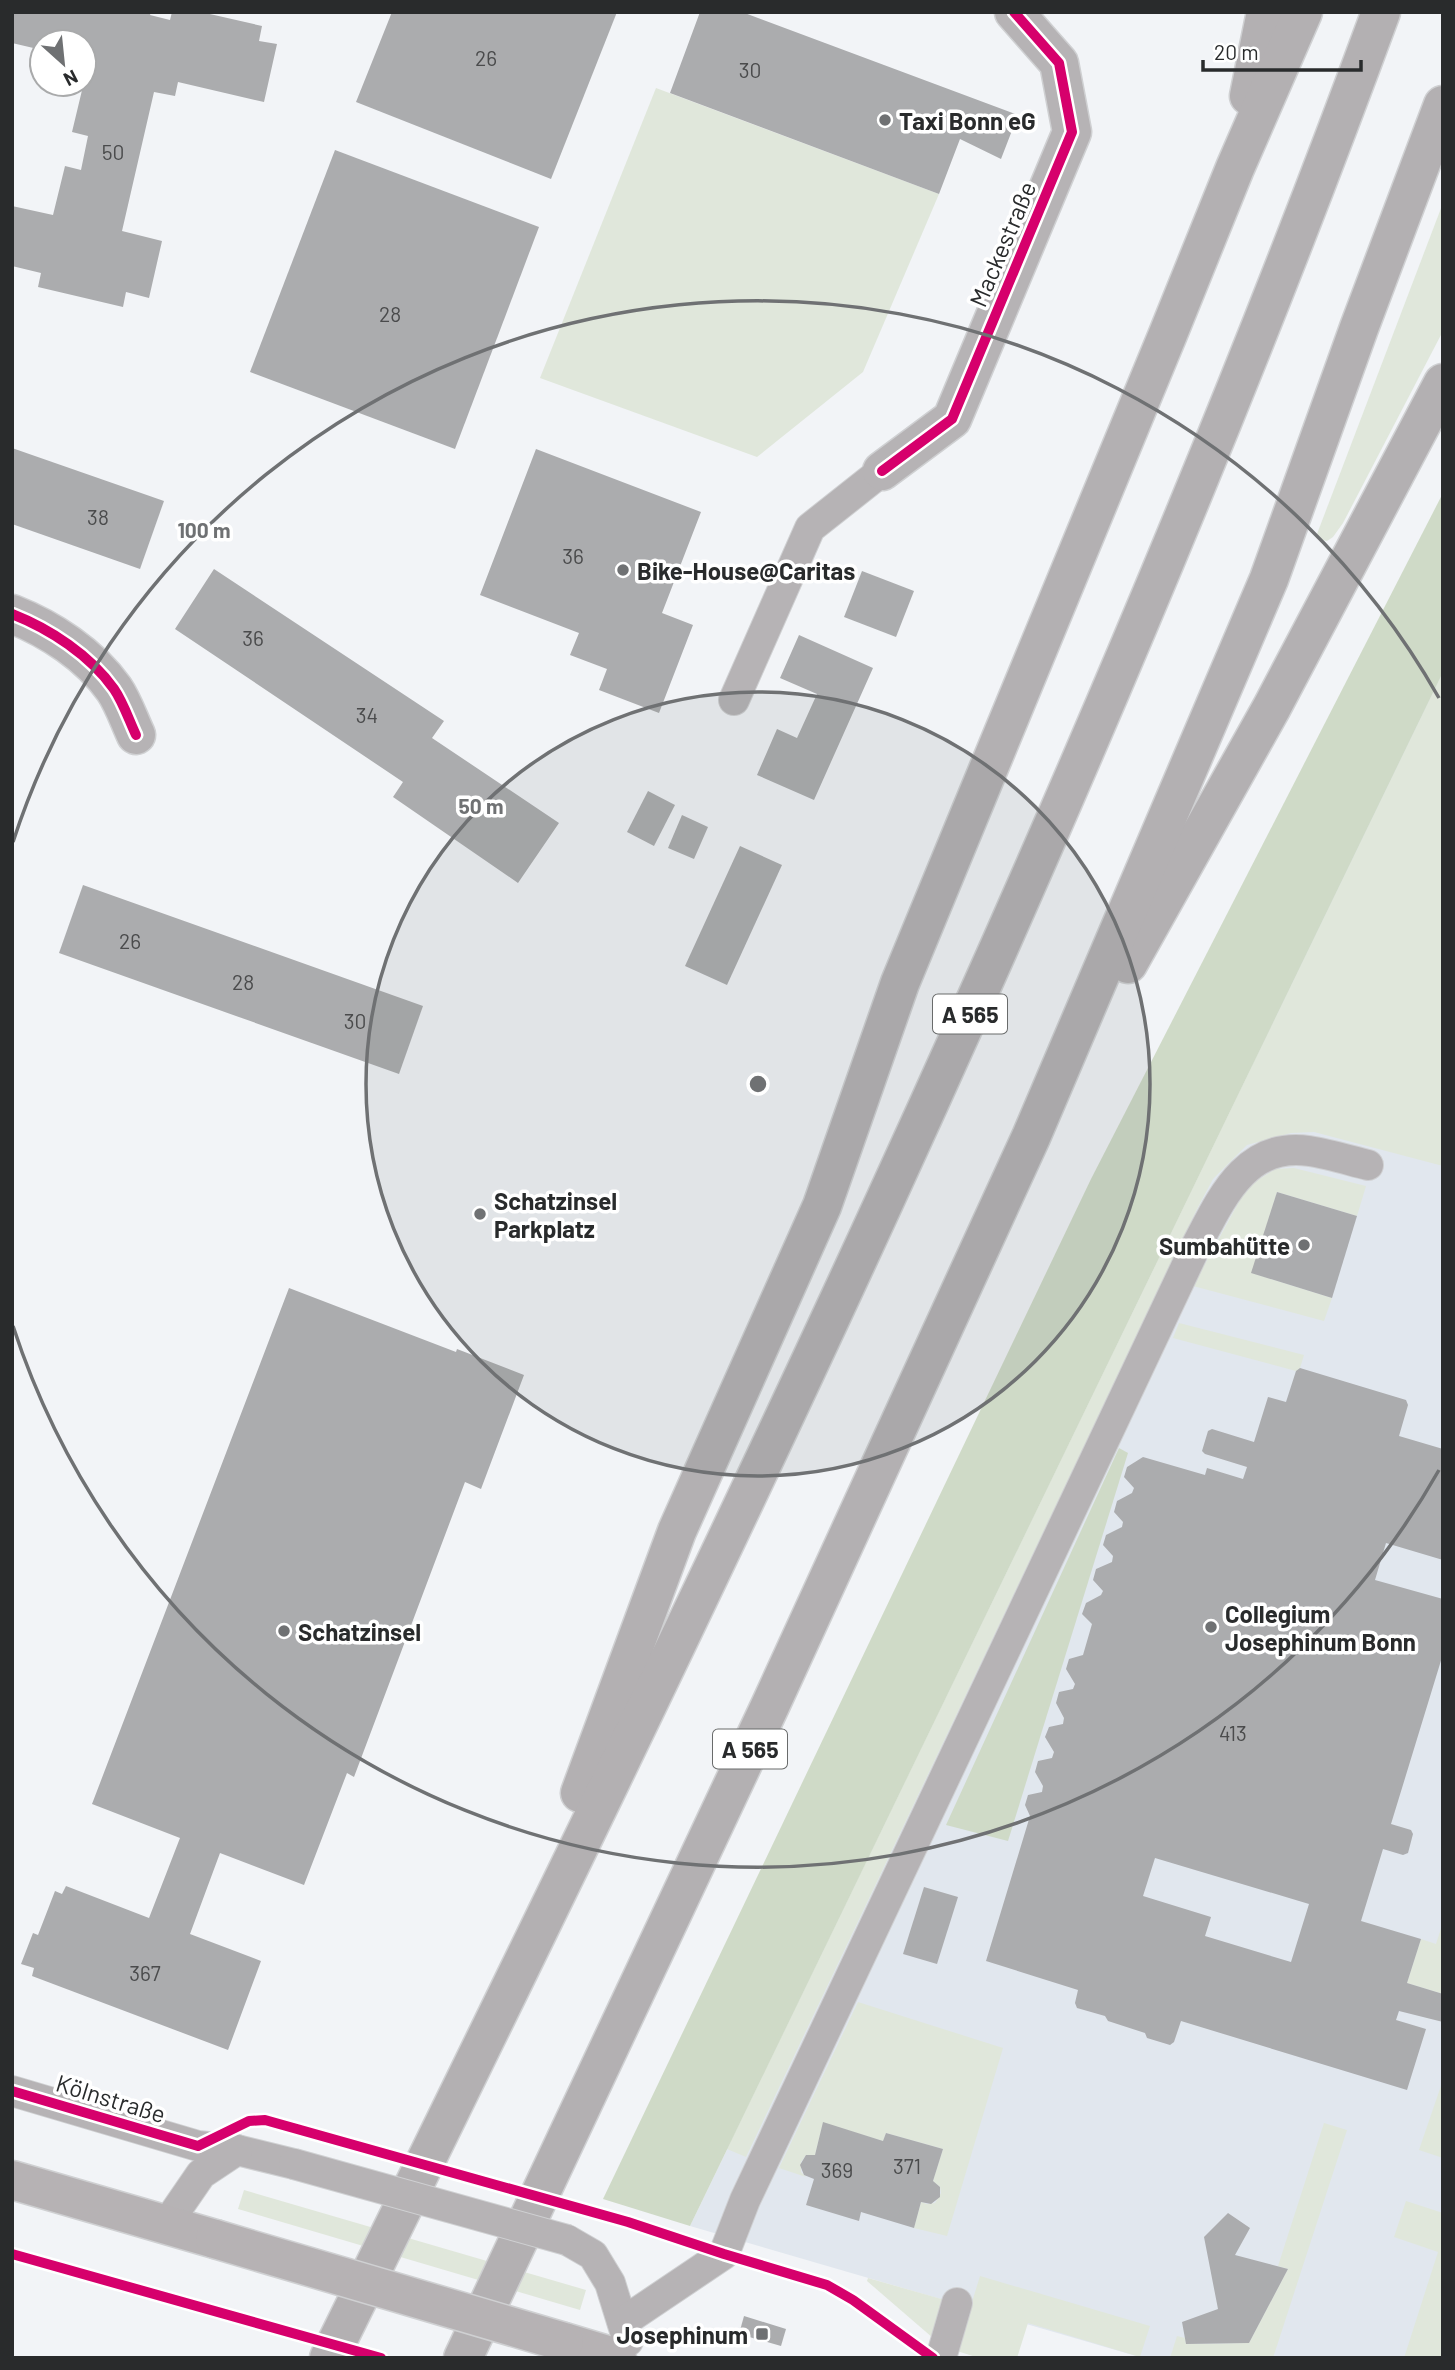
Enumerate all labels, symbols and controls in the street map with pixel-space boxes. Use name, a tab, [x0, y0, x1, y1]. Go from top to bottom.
north arrow	[28, 28, 98, 98]
scale bar	[1203, 28, 1360, 72]
text: 20 m	[1214, 39, 1259, 64]
house number: 26	[475, 45, 497, 70]
house number: 30	[739, 57, 761, 82]
text: N	[60, 65, 82, 92]
place label: Taxi Bonn eG	[899, 106, 1036, 135]
marker: Taxi Bonn eG	[877, 112, 893, 128]
house number: 50	[102, 139, 124, 164]
street label: Mackestraße	[963, 177, 1041, 311]
house number: 28	[379, 301, 401, 326]
house number: 38	[87, 504, 109, 529]
text: 100 m	[177, 517, 231, 542]
house number: 36	[562, 543, 584, 568]
place label: Bike-House@Caritas	[637, 556, 855, 585]
marker: Bike-House@Caritas	[615, 562, 631, 578]
house number: 36	[242, 625, 264, 650]
house number: 34	[356, 702, 378, 727]
text: 50 m	[458, 793, 504, 818]
house number: 26	[119, 928, 141, 953]
house number: 28	[232, 969, 254, 994]
road number: A 565	[933, 995, 1007, 1034]
house number: 30	[344, 1008, 366, 1033]
centre of rings	[746, 1072, 770, 1096]
place label: Schatzinsel Parkplatz	[494, 1186, 617, 1243]
marker: Schatzinsel Parkplatz	[472, 1206, 488, 1222]
place label: Sumbahütte	[1159, 1231, 1290, 1260]
marker: Sumbahütte	[1296, 1237, 1312, 1253]
place label: Collegium Josephinum Bonn	[1225, 1599, 1416, 1656]
place label: Schatzinsel	[298, 1617, 421, 1646]
marker: Collegium Josephinum Bonn	[1203, 1619, 1219, 1635]
marker: Schatzinsel	[276, 1623, 292, 1639]
house number: 413	[1219, 1720, 1247, 1745]
road number: A 565	[713, 1730, 787, 1768]
house number: 367	[129, 1960, 161, 1985]
street label: Kölnstraße	[53, 2068, 169, 2128]
house number: 371	[893, 2153, 921, 2178]
house number: 369	[821, 2157, 853, 2182]
place label: Josephinum	[616, 2320, 748, 2349]
marker: Josephinum	[754, 2326, 770, 2342]

